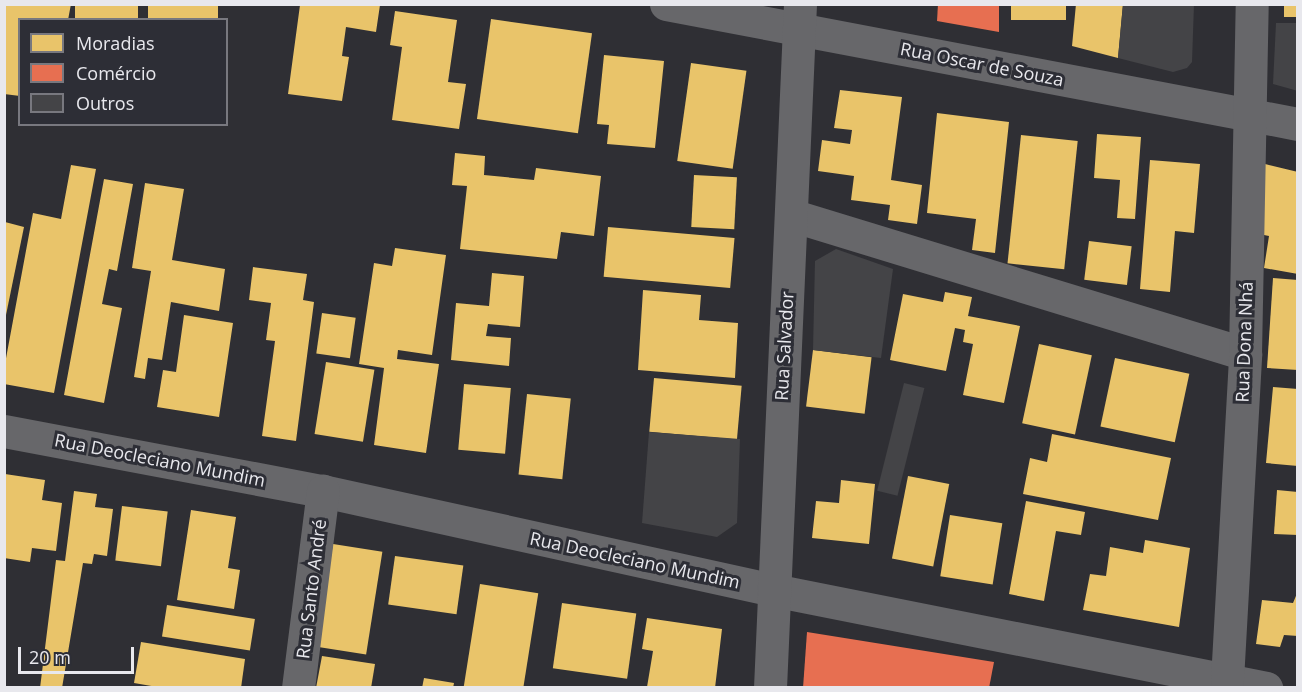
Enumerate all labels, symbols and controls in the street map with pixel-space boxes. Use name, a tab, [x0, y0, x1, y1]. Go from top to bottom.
legend	[18, 18, 228, 126]
text: Moradias	[76, 31, 155, 55]
street label: Rua Oscar de Souza	[898, 38, 1066, 90]
text: Comércio	[76, 61, 156, 85]
text: Outros	[76, 91, 134, 115]
street label: Rua Dona Nhá	[1231, 281, 1257, 403]
street label: Rua Salvador	[770, 291, 798, 401]
street label: Rua Deocleciano Mundim	[53, 429, 267, 491]
street label: Rua Santo André	[292, 518, 330, 660]
street label: Rua Deocleciano Mundim	[528, 527, 742, 593]
scale bar	[21, 635, 136, 673]
text: 20 m	[29, 645, 71, 669]

